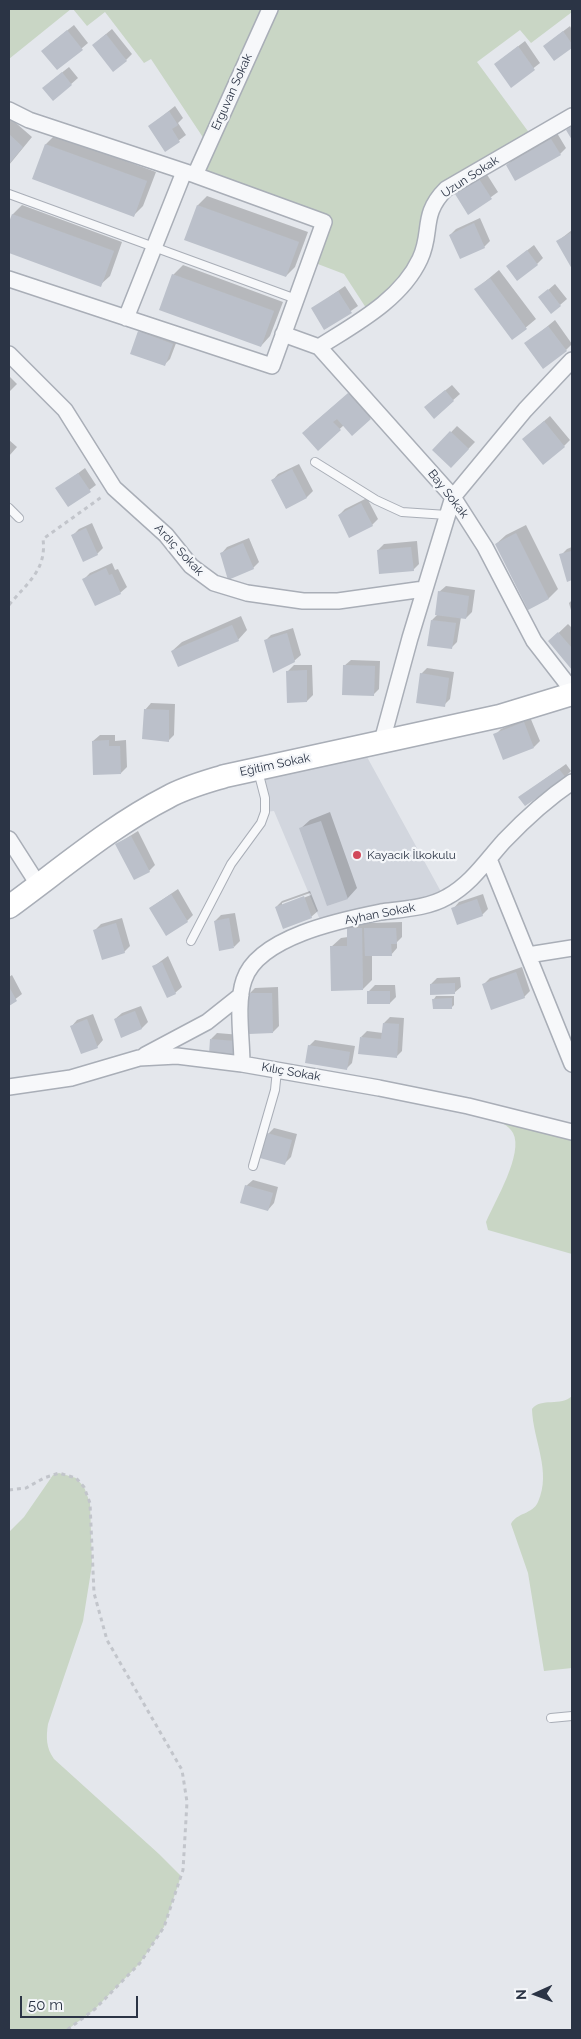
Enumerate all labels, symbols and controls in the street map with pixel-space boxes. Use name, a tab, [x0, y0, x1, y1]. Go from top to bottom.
street label: Erguvan Sokak	[209, 51, 255, 133]
street label: Uzun Sokak	[439, 153, 501, 201]
street label: Bay Sokak	[425, 467, 471, 521]
street label: Ardıç Sokak	[151, 521, 207, 579]
street label: Eğitim Sokak	[239, 751, 311, 779]
place label: Kayacık İlkokulu	[367, 848, 456, 862]
marker: Kayacık İlkokulu	[351, 849, 363, 861]
street label: Ayhan Sokak	[344, 900, 416, 928]
street label: Kılıç Sokak	[260, 1060, 322, 1084]
north arrow	[511, 1969, 561, 2019]
scale bar	[22, 1986, 140, 2018]
text: N	[513, 1989, 529, 2000]
text: 50 m	[28, 1996, 63, 2014]

